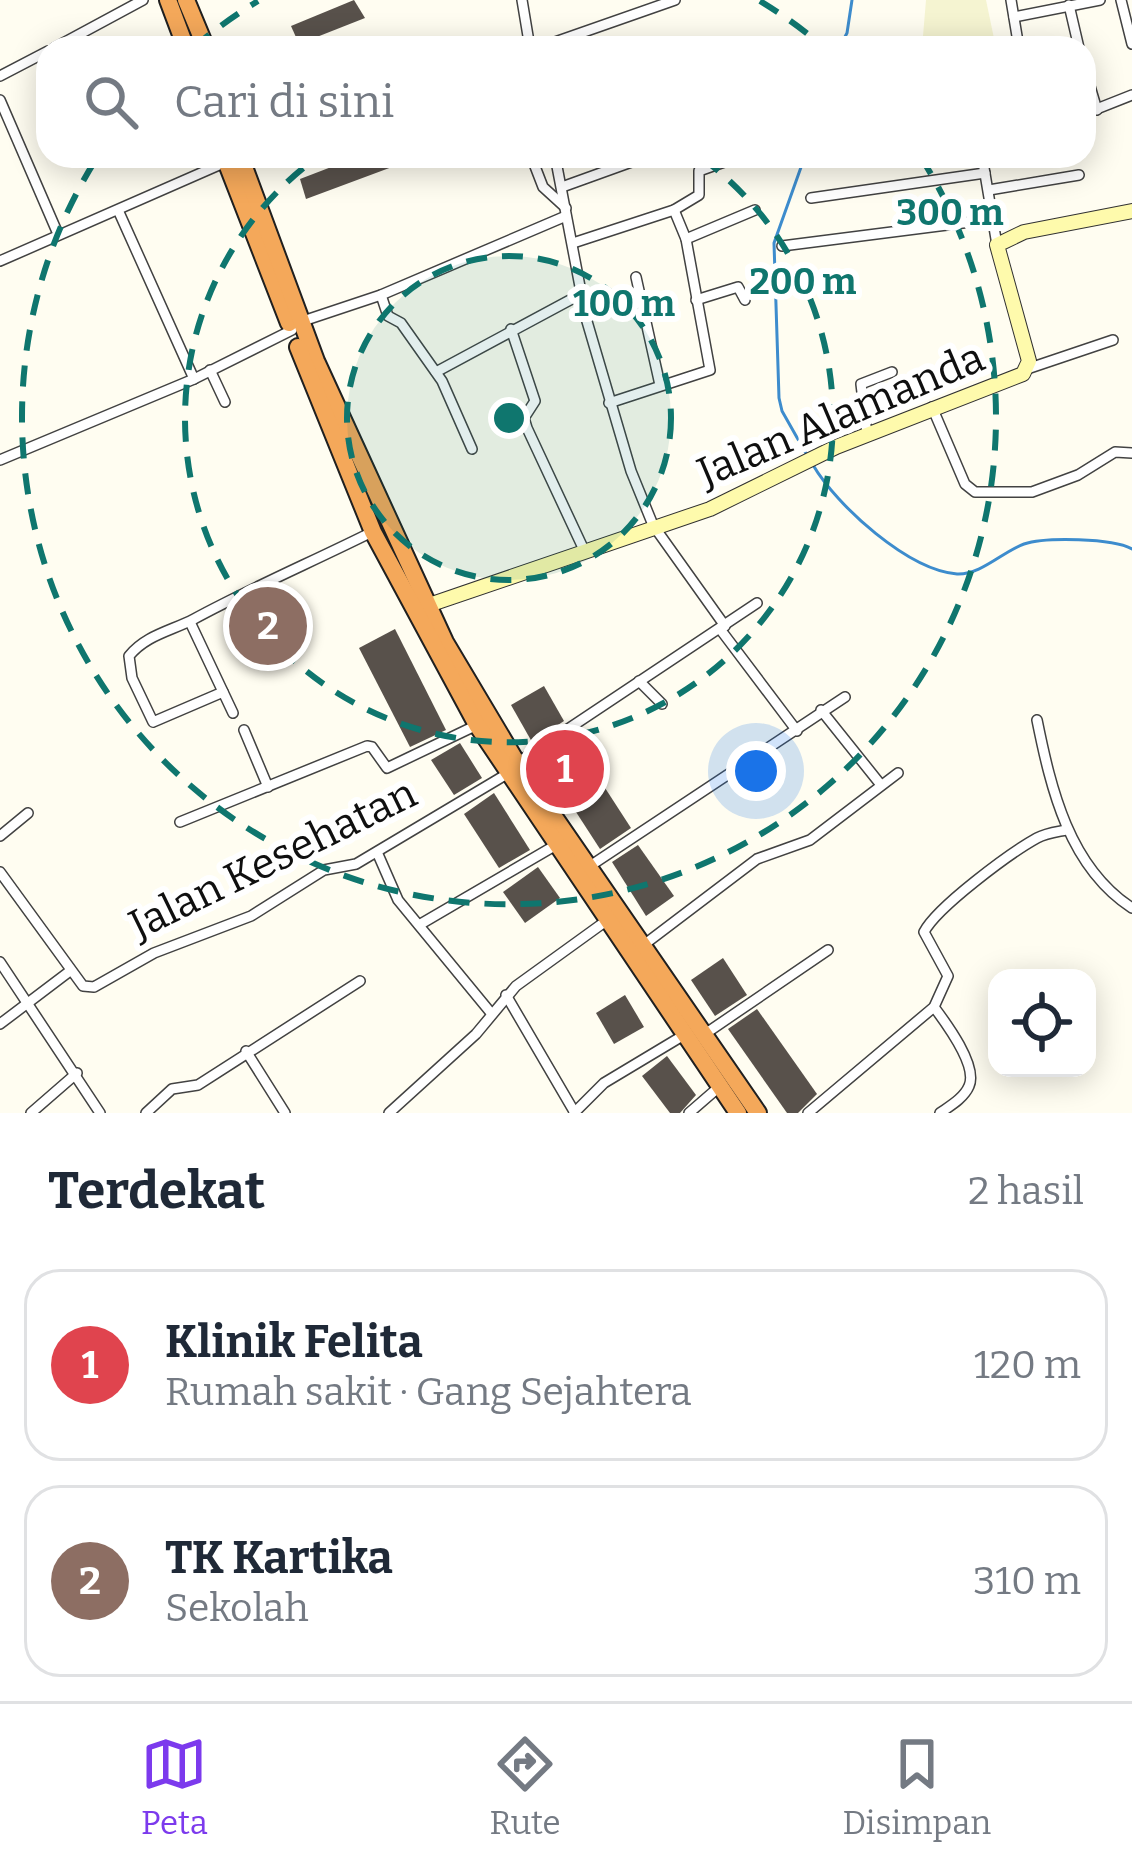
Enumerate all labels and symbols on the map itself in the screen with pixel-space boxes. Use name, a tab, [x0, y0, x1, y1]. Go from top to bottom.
text: 300 m	[896, 191, 1004, 235]
text: 200 m	[750, 260, 856, 304]
text: 100 m	[573, 282, 675, 326]
street label: Jalan Alamanda	[689, 332, 992, 498]
centre of rings	[488, 397, 530, 439]
pin: 2	[229, 581, 307, 671]
pin: 1	[526, 724, 604, 814]
your location	[726, 741, 786, 801]
street label: Jalan Kesehatan	[121, 768, 425, 950]

